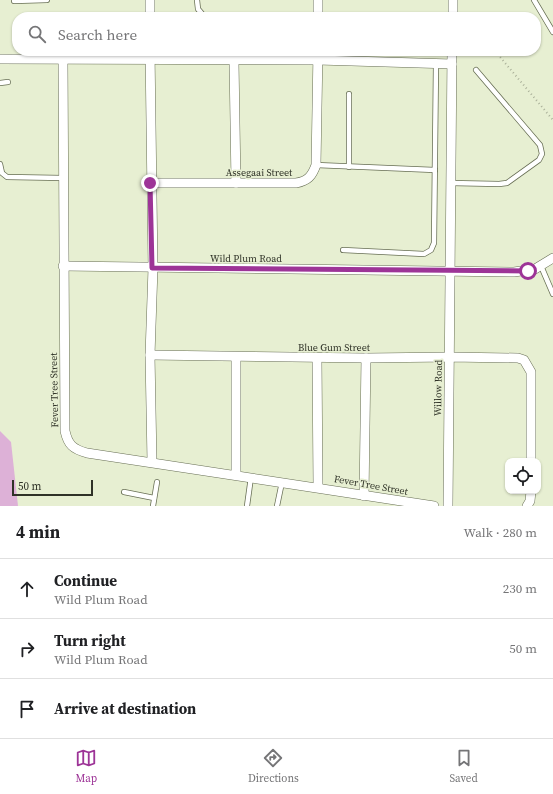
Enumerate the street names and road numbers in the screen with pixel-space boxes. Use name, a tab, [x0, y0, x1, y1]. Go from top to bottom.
street label: Assegaai Street	[226, 166, 293, 179]
street label: Wild Plum Road	[210, 252, 282, 265]
street label: Blue Gum Street	[298, 341, 371, 354]
street label: Fever Tree Street	[47, 352, 61, 428]
street label: Willow Road	[431, 359, 445, 416]
street label: Fever Tree Street	[333, 472, 410, 498]

